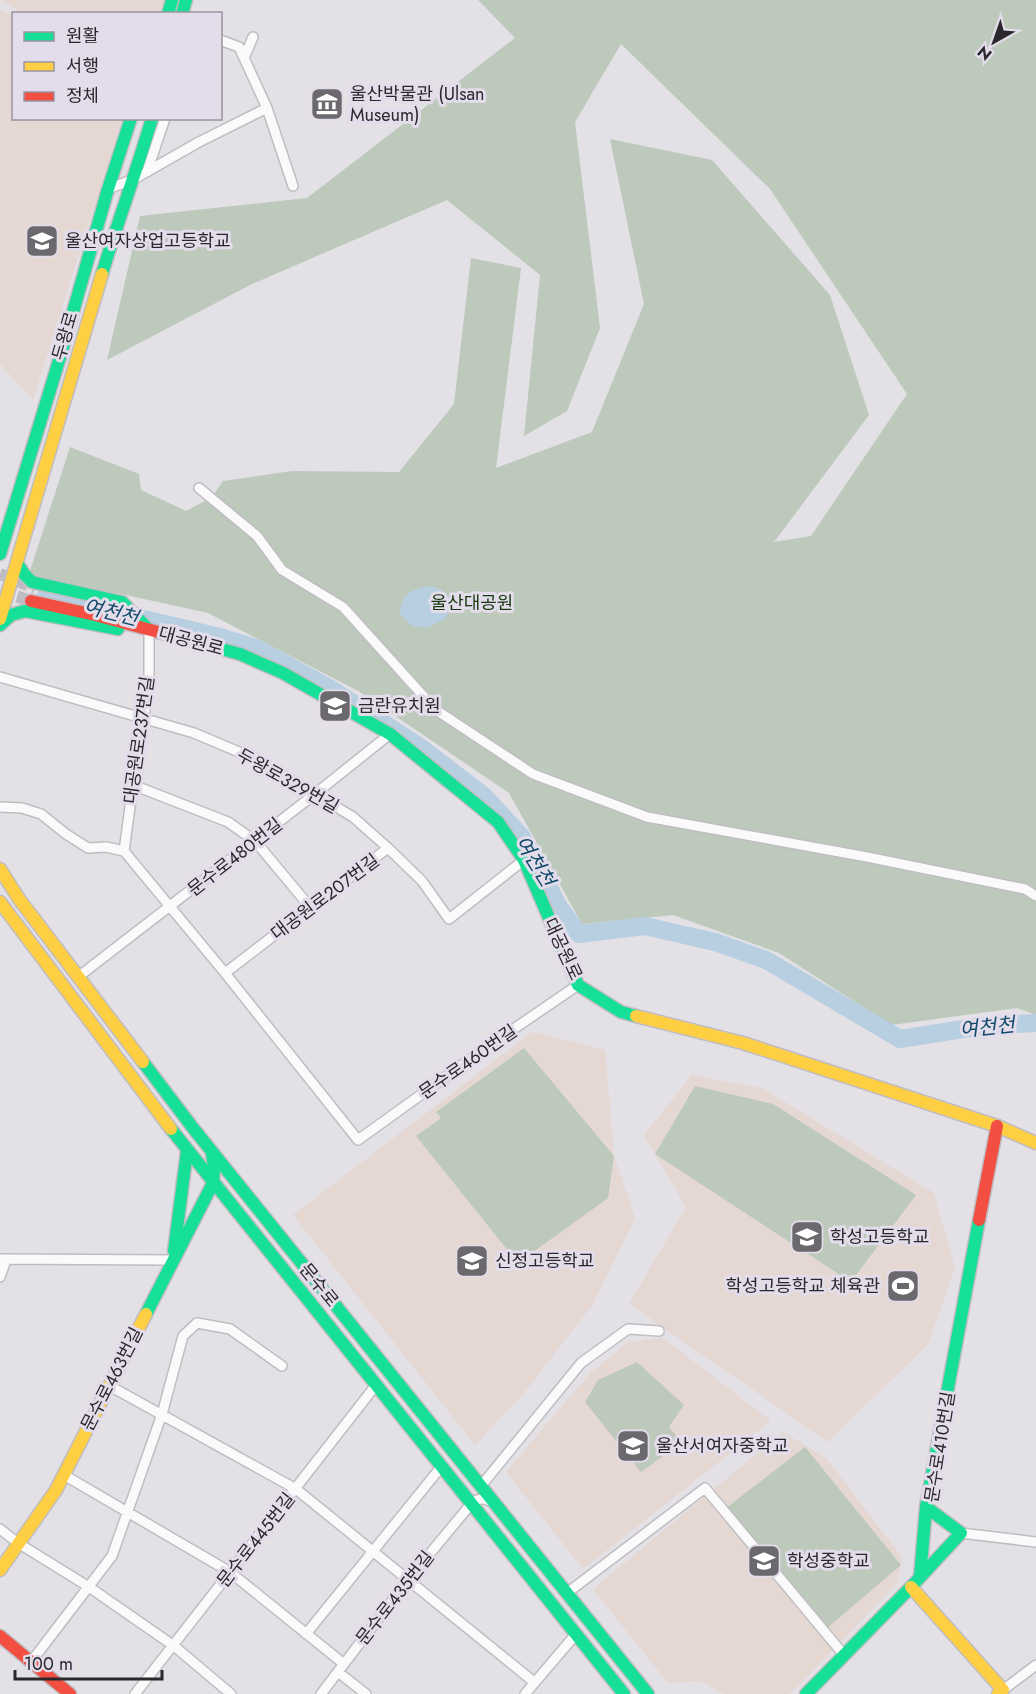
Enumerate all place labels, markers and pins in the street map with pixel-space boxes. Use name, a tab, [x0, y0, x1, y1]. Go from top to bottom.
place label: 울산박물관 (Ulsan Museum)	[350, 81, 485, 128]
museum icon: 울산박물관 (Ulsan Museum)	[309, 86, 345, 122]
school or university icon: 울산여자상업고등학교	[24, 223, 60, 259]
place label: 울산여자상업고등학교	[65, 228, 231, 254]
school or university icon: 금란유치원	[317, 688, 353, 724]
place label: 금란유치원	[358, 693, 441, 719]
school or university icon: 학성고등학교	[789, 1219, 825, 1255]
place label: 학성고등학교	[830, 1224, 929, 1250]
school or university icon: 신정고등학교	[454, 1243, 490, 1279]
place label: 신정고등학교	[495, 1248, 594, 1274]
sports icon: 학성고등학교 체육관	[885, 1268, 921, 1304]
place label: 학성고등학교 체육관	[726, 1273, 880, 1299]
school or university icon: 울산서여자중학교	[615, 1428, 651, 1464]
place label: 울산서여자중학교	[656, 1433, 788, 1459]
school or university icon: 학성중학교	[746, 1543, 782, 1579]
place label: 학성중학교	[787, 1548, 870, 1574]

